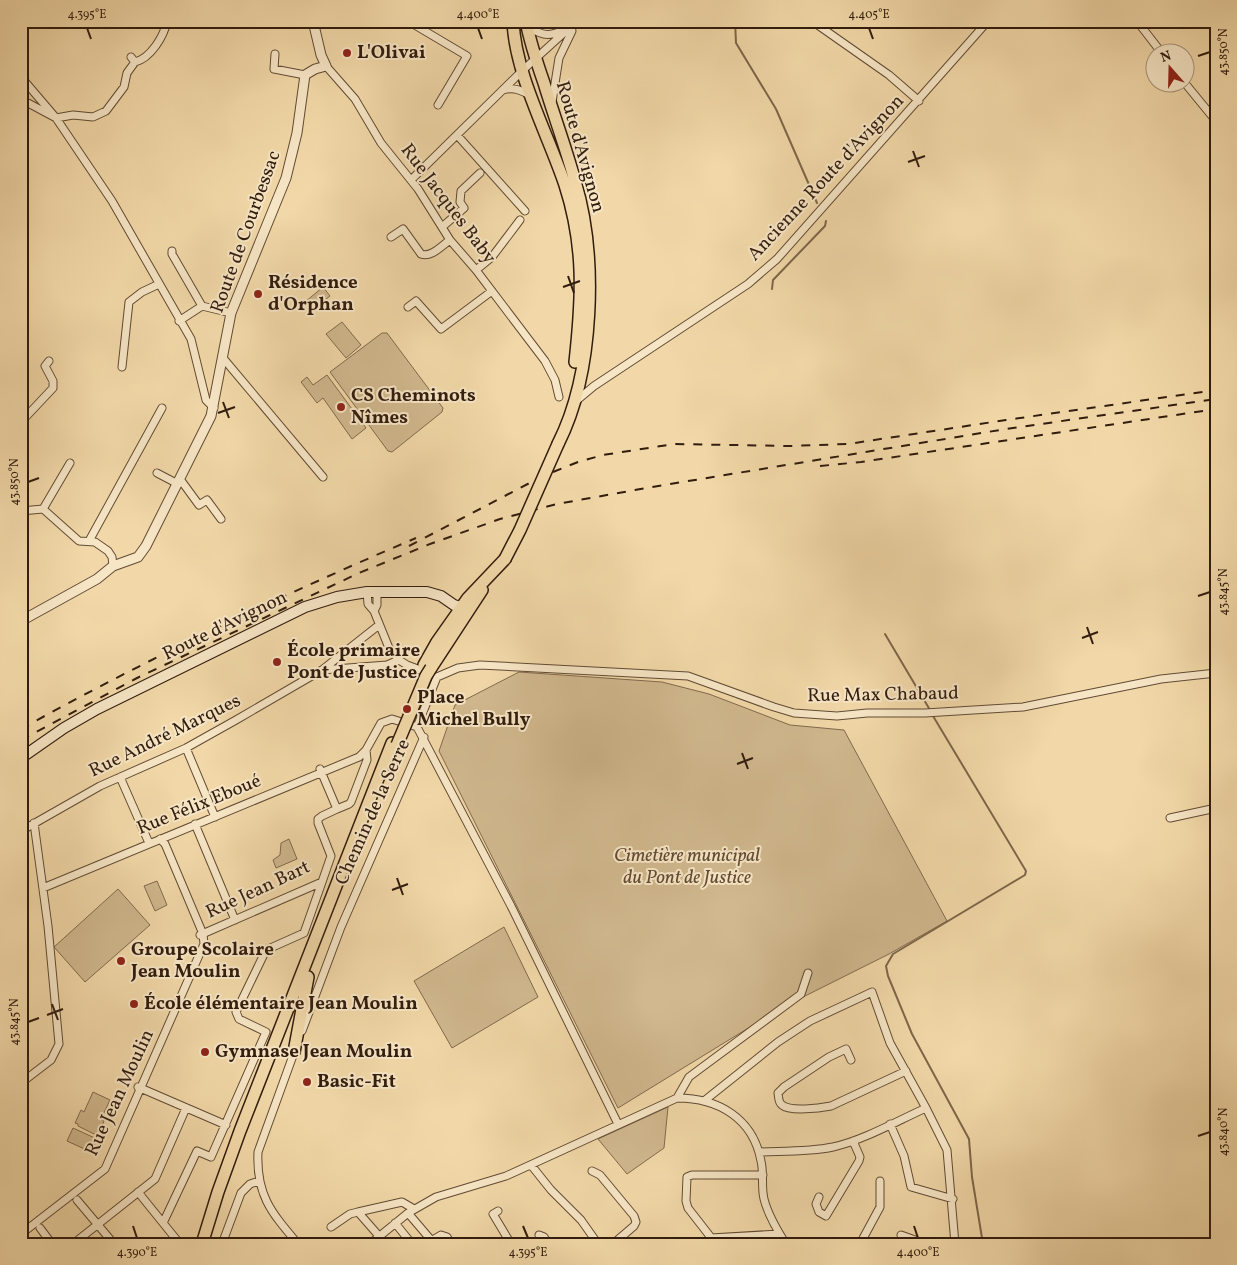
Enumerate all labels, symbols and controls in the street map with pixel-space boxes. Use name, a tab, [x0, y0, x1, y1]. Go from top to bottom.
text: 4.395°E	[67, 7, 107, 23]
text: 4.400°E	[456, 7, 500, 23]
text: 4.405°E	[848, 7, 890, 23]
text: 43.850°N	[1216, 28, 1232, 76]
place label: L'Olivai	[357, 40, 426, 66]
north arrow	[1144, 42, 1194, 92]
marker: L'Olivai	[341, 47, 353, 59]
text: N	[1158, 47, 1174, 68]
street label: Route d'Avignon	[549, 78, 611, 216]
street label: Ancienne Route d'Avignon	[742, 89, 910, 267]
street label: Rue Jacques Baby	[394, 138, 502, 270]
street label: Route de Courbessac	[205, 147, 287, 317]
place label: Résidence d'Orphan	[268, 270, 358, 318]
marker: Résidence d'Orphan	[252, 288, 264, 300]
place label: CS Cheminots Nîmes	[351, 383, 476, 431]
marker: CS Cheminots Nîmes	[335, 401, 347, 413]
text: 43.850°N	[7, 458, 23, 506]
text: 43.845°N	[1216, 568, 1232, 616]
street label: Route d'Avignon	[158, 585, 292, 667]
place label: École primaire Pont de Justice	[287, 638, 421, 686]
marker: École primaire Pont de Justice	[271, 656, 283, 668]
street label: Rue Max Chabaud	[807, 681, 959, 709]
place label: Place Michel Bully	[417, 685, 531, 733]
street label: Rue André Marques	[85, 688, 245, 784]
marker: Place Michel Bully	[401, 703, 413, 715]
street label: Chemin de la Serre	[329, 735, 417, 889]
street label: Rue Félix Eboué	[133, 768, 265, 842]
park label: Cimetière municipal du Pont de Justice	[614, 843, 760, 891]
street label: Rue Jean Bart	[202, 854, 315, 926]
place label: Groupe Scolaire Jean Moulin	[130, 937, 274, 985]
marker: Groupe Scolaire Jean Moulin	[115, 955, 127, 967]
place label: École élémentaire Jean Moulin	[144, 991, 418, 1017]
text: 43.845°N	[7, 998, 23, 1046]
marker: École élémentaire Jean Moulin	[128, 998, 140, 1010]
street label: Rue Jean Moulin	[79, 1025, 161, 1161]
place label: Gymnase Jean Moulin	[215, 1039, 412, 1065]
marker: Gymnase Jean Moulin	[199, 1046, 211, 1058]
place label: Basic-Fit	[317, 1069, 396, 1095]
marker: Basic-Fit	[301, 1076, 313, 1088]
text: 43.840°N	[1216, 1108, 1232, 1156]
text: 4.390°E	[117, 1245, 157, 1261]
text: 4.395°E	[508, 1245, 548, 1261]
text: 4.400°E	[896, 1245, 940, 1261]

